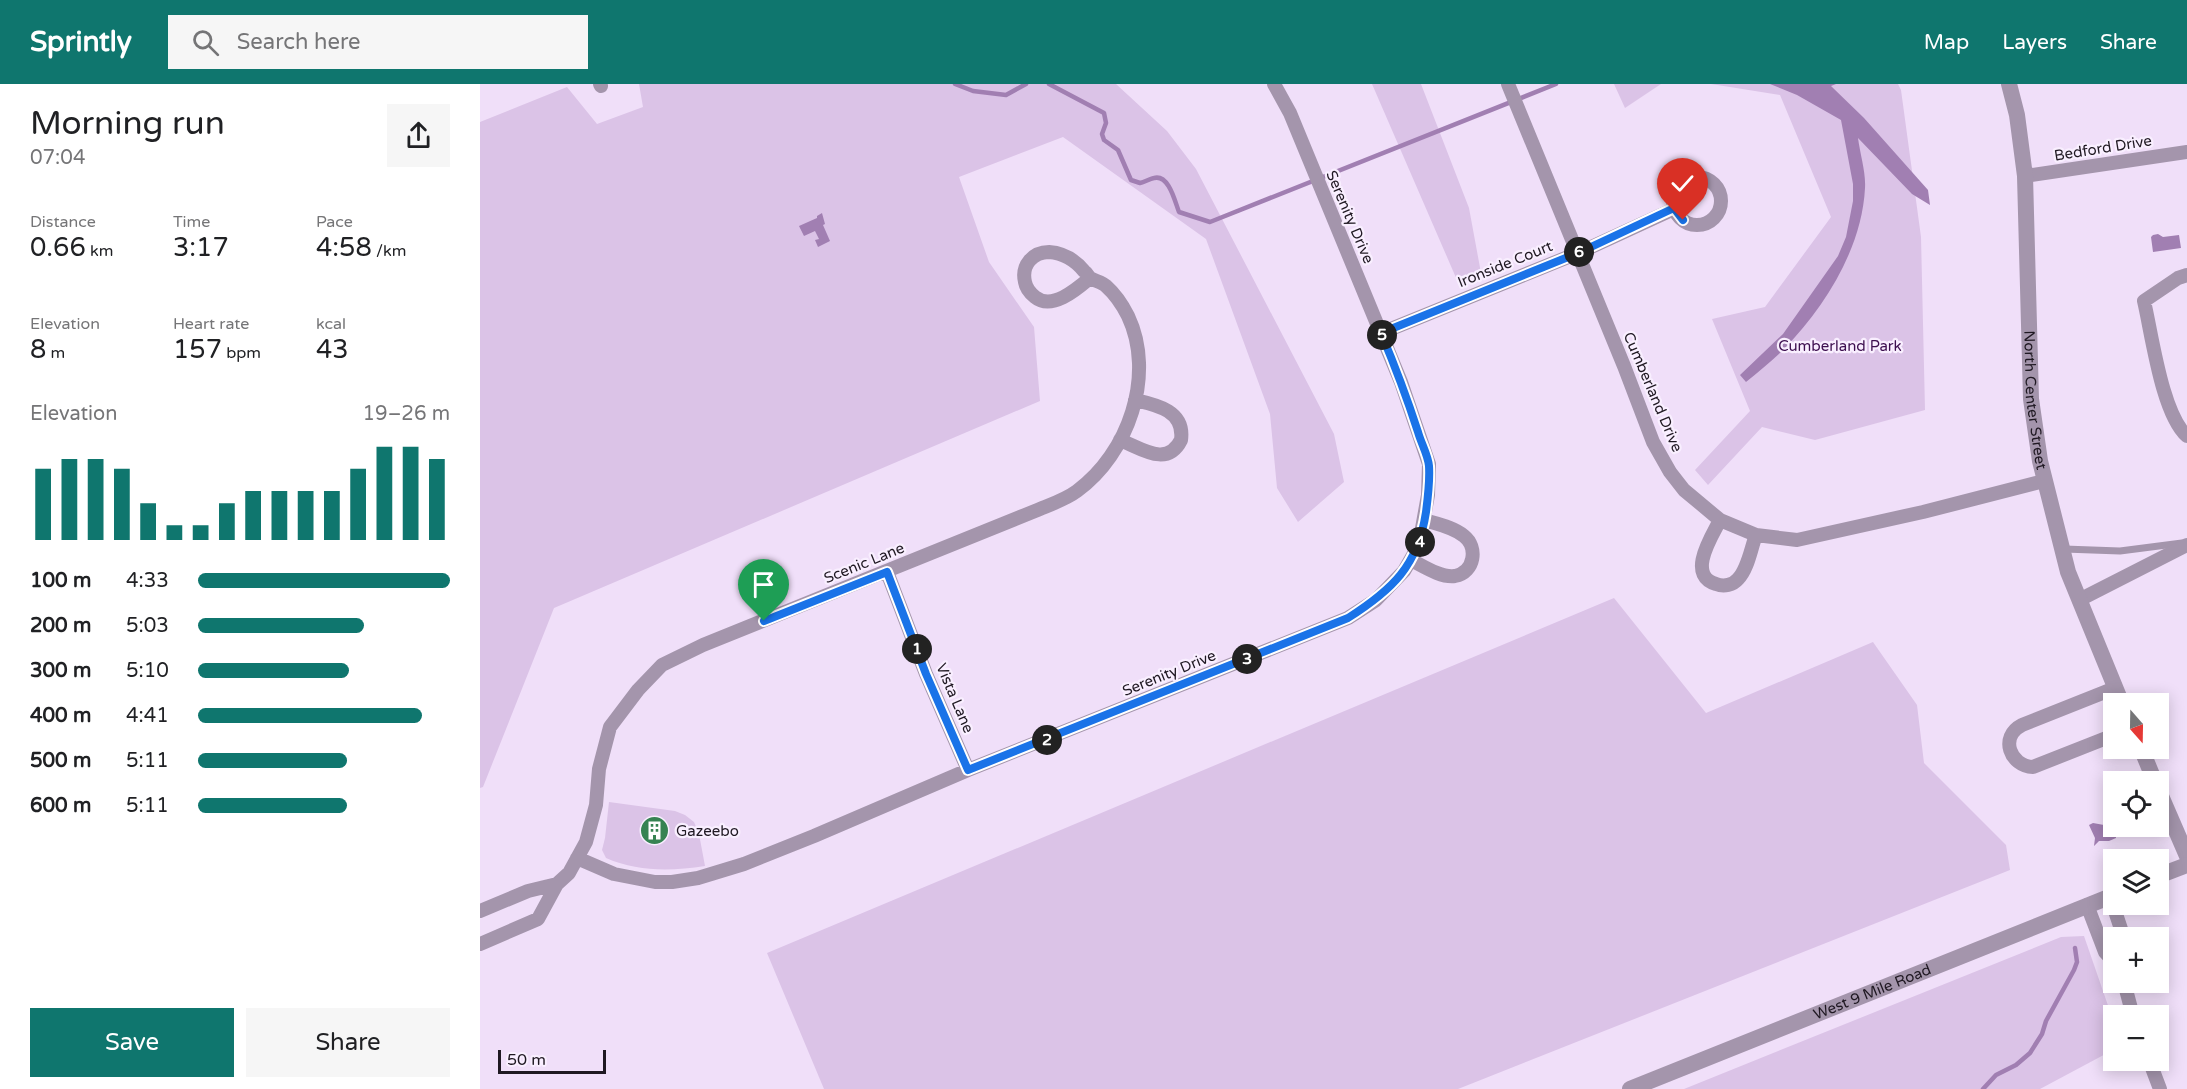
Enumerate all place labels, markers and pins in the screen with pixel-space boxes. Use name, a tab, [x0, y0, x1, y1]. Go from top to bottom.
pin	[1657, 158, 1708, 220]
pin: 6	[1564, 237, 1594, 267]
pin: 5	[1367, 320, 1397, 350]
pin: 4	[1405, 527, 1435, 557]
pin	[738, 559, 789, 621]
pin: 1	[902, 634, 932, 664]
pin: 3	[1232, 644, 1262, 674]
pin: 2	[1032, 725, 1062, 755]
building icon: Gazeebo	[639, 815, 671, 847]
place label: Gazeebo	[676, 822, 739, 840]

